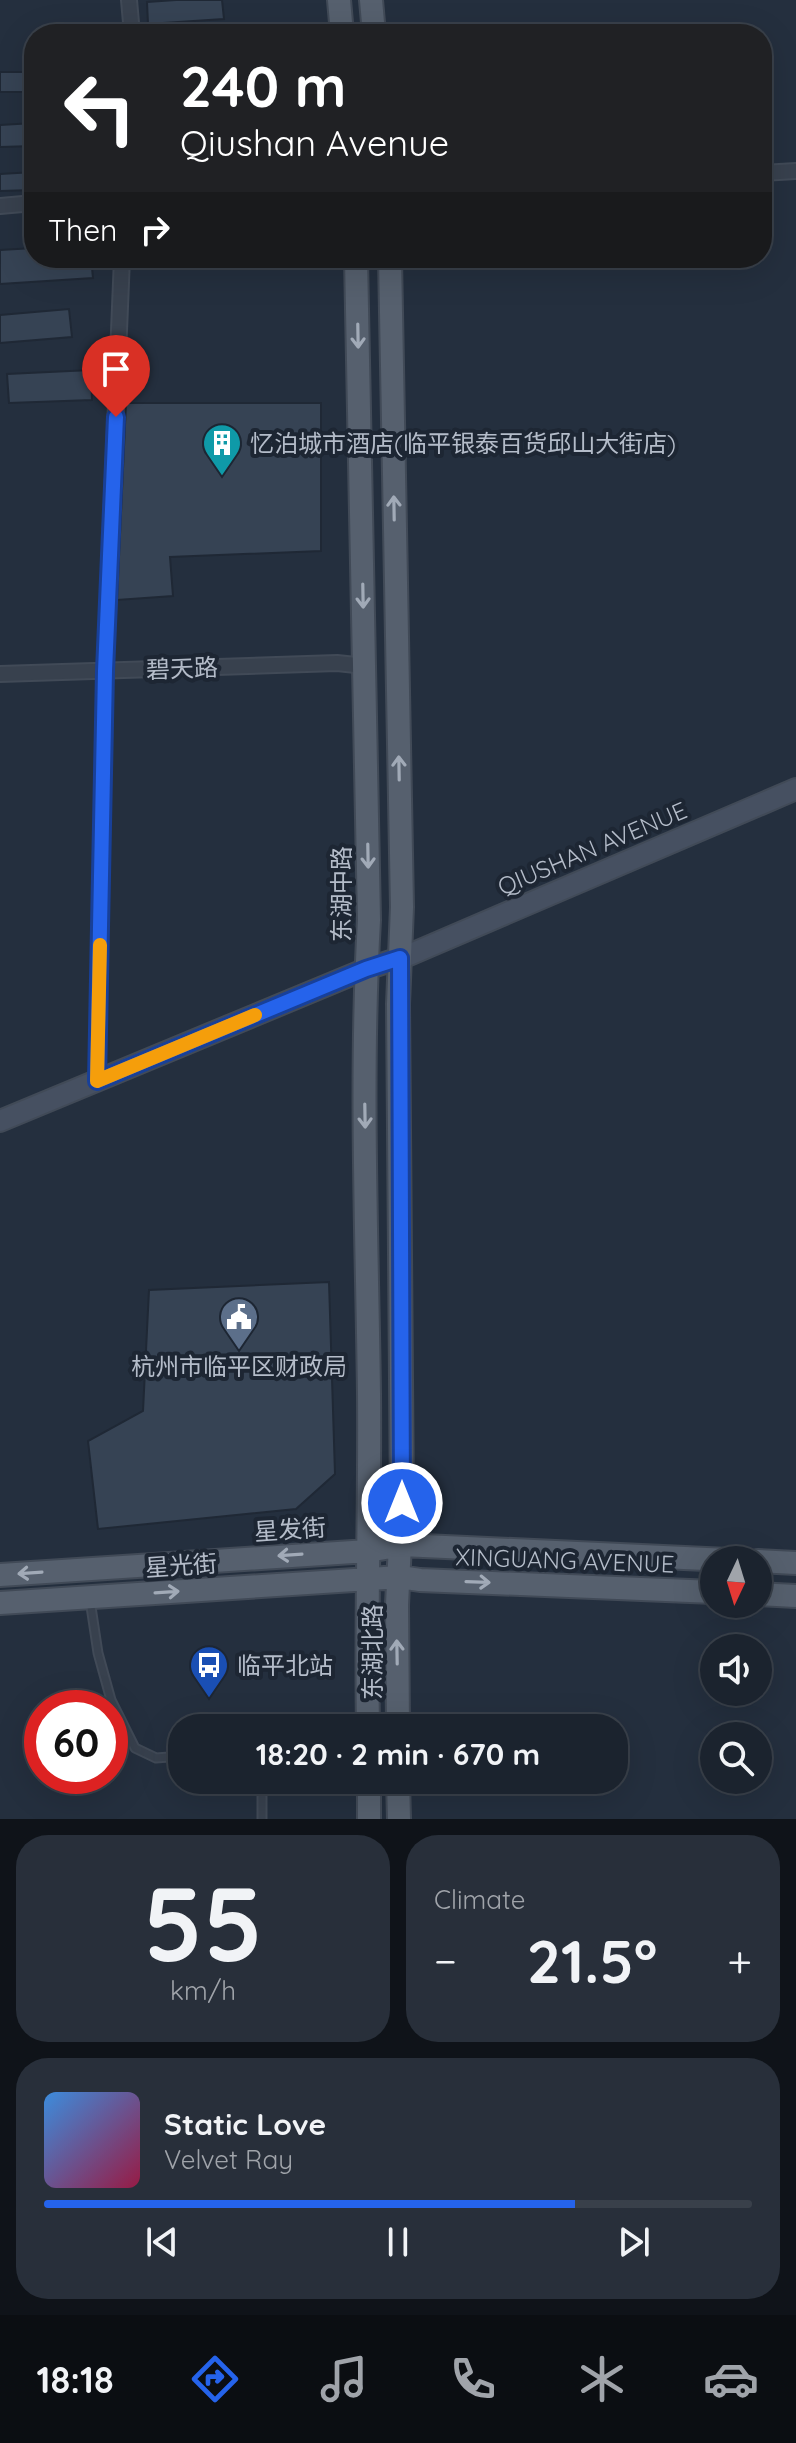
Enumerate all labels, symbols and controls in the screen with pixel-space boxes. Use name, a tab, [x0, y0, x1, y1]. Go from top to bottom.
text: 240 m	[180, 51, 347, 121]
icon: left	[48, 56, 152, 160]
text: Qiushan Avenue	[180, 120, 449, 165]
icon: right	[133, 208, 177, 252]
text: Then	[48, 211, 117, 249]
one-way arrow	[350, 322, 365, 349]
pin	[82, 335, 150, 417]
icon: arrive	[94, 347, 138, 391]
building icon: 忆泊城市酒店(临平银泰百货邱山大街店)	[201, 422, 243, 477]
place label: 忆泊城市酒店(临平银泰百货邱山大街店)	[250, 428, 676, 458]
one-way arrow	[387, 495, 402, 522]
one-way arrow	[355, 582, 371, 609]
street label: 碧天路	[145, 652, 219, 684]
one-way arrow	[392, 755, 407, 782]
street label: QIUSHAN AVENUE	[493, 795, 691, 901]
one-way arrow	[360, 842, 376, 869]
street label: 东湖中路	[326, 846, 356, 942]
one-way arrow	[357, 1102, 373, 1129]
public building icon: 杭州市临平区财政局	[218, 1296, 260, 1351]
place label: 杭州市临平区财政局	[131, 1351, 347, 1381]
position arrow	[360, 1461, 444, 1545]
street label: 星发街	[253, 1512, 327, 1546]
street label: XINGUANG AVENUE	[455, 1541, 675, 1579]
north arrow	[700, 1546, 772, 1618]
map controls	[700, 1546, 772, 1794]
street label: 星光街	[144, 1548, 218, 1582]
one-way arrow	[277, 1548, 304, 1563]
one-way arrow	[17, 1566, 44, 1581]
one-way arrow	[464, 1575, 491, 1590]
one-way arrow	[153, 1584, 180, 1599]
street label: 东湖北路	[357, 1604, 387, 1700]
button: sound	[700, 1634, 772, 1706]
one-way arrow	[389, 1639, 405, 1666]
bus stop icon: 临平北站	[188, 1644, 230, 1699]
place label: 临平北站	[237, 1650, 333, 1680]
speed limit sign: 60	[24, 1690, 128, 1794]
button: search	[700, 1722, 772, 1794]
text: 18:20 · 2 min · 670 m	[256, 1735, 540, 1773]
text: 55	[143, 1857, 263, 1987]
text: Climate	[434, 1883, 525, 1916]
text: 21.5°	[527, 1923, 657, 1998]
text: −	[434, 1933, 457, 1988]
text: +	[727, 1933, 752, 1988]
text: km/h	[170, 1974, 236, 2007]
text: Static Love	[164, 2105, 326, 2143]
text: Velvet Ray	[164, 2143, 293, 2176]
icon: previous	[140, 2220, 184, 2264]
icon: pause	[376, 2220, 420, 2264]
icon: next	[612, 2220, 656, 2264]
icon: directions	[187, 2351, 243, 2407]
icon: music	[316, 2351, 372, 2407]
icon: phone	[445, 2351, 501, 2407]
icon: climate	[574, 2351, 630, 2407]
icon: car	[703, 2351, 759, 2407]
text: 18:18	[37, 2357, 114, 2402]

